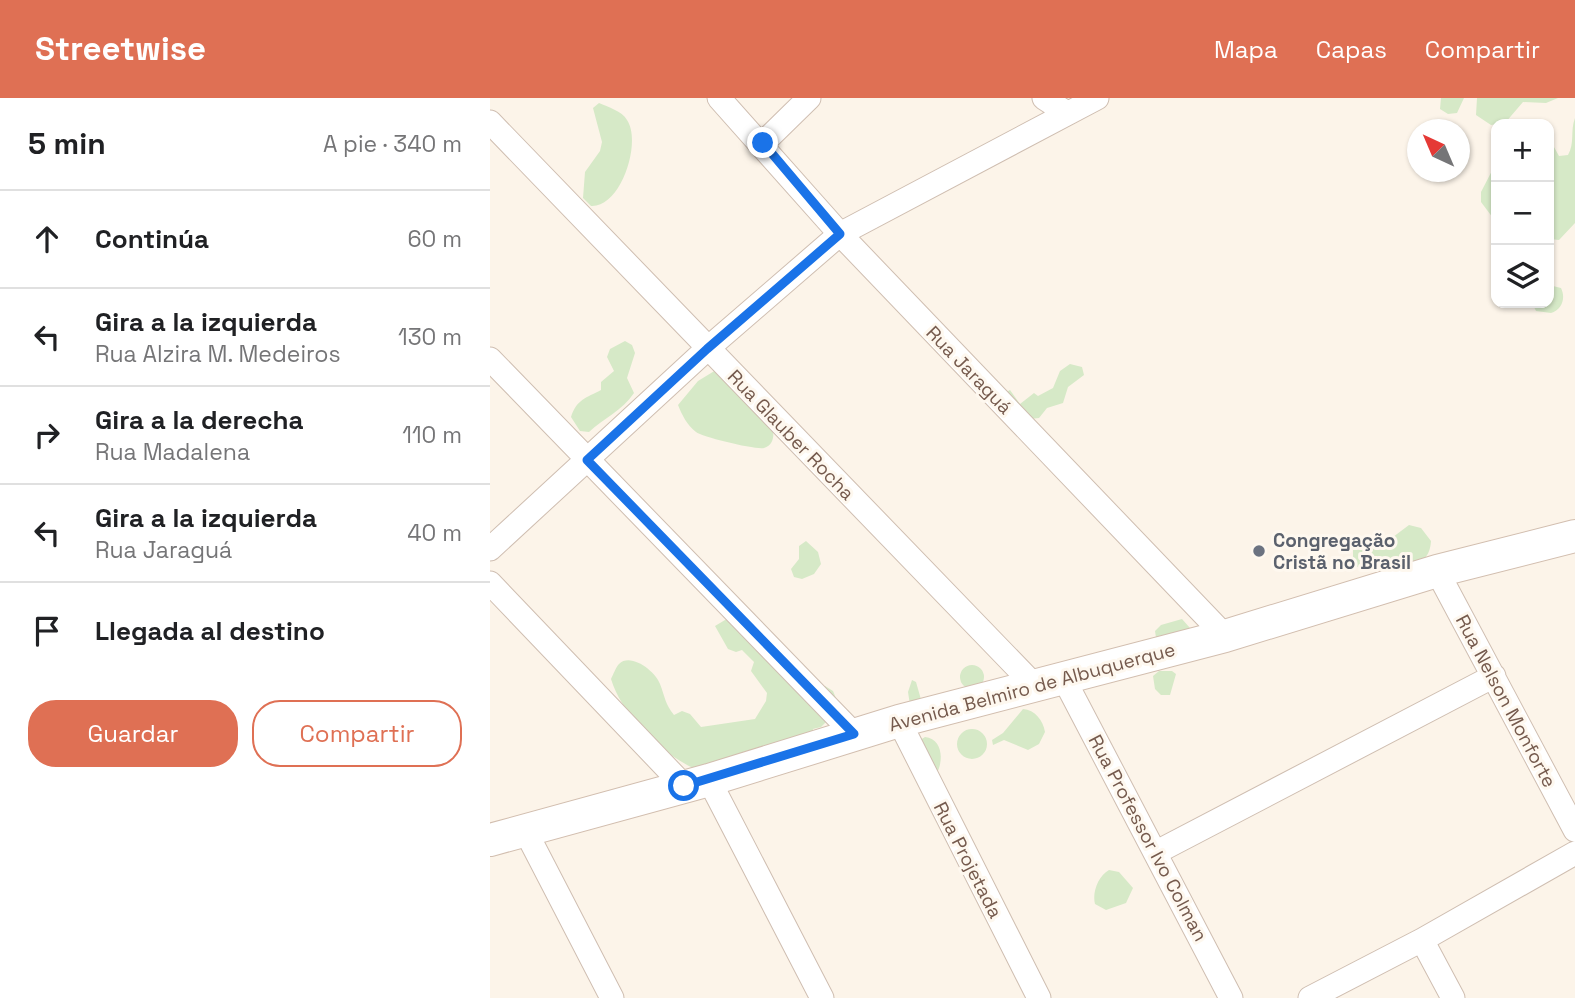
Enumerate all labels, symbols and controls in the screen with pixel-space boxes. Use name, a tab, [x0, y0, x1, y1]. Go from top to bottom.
text: Streetwise	[35, 28, 206, 70]
text: Mapa	[1214, 34, 1278, 65]
text: Capas	[1316, 34, 1387, 65]
text: Compartir	[1425, 34, 1540, 65]
north arrow	[1407, 119, 1470, 182]
map controls	[1491, 119, 1554, 308]
button: +	[1491, 119, 1554, 182]
text: 5 min	[28, 124, 106, 163]
route end	[747, 127, 778, 158]
text: A pie · 340 m	[323, 129, 462, 159]
button: −	[1491, 182, 1554, 245]
icon: ahead	[28, 220, 66, 258]
text: Continúa	[95, 222, 209, 256]
text: 60 m	[407, 224, 462, 254]
button: layers	[1491, 245, 1554, 308]
text: Gira a la izquierda	[95, 305, 317, 339]
icon: left	[28, 318, 66, 356]
street label: Rua Jaraguá	[921, 321, 1017, 420]
text: 130 m	[398, 322, 462, 352]
text: Rua Alzira M. Medeiros	[95, 339, 341, 369]
street label: Rua Glauber Rocha	[722, 364, 860, 506]
text: Gira a la derecha	[95, 403, 304, 437]
icon: right	[28, 416, 66, 454]
text: 110 m	[402, 420, 462, 450]
text: Rua Madalena	[95, 437, 250, 467]
text: Gira a la izquierda	[95, 501, 317, 535]
icon: left	[28, 514, 66, 552]
text: 40 m	[407, 518, 462, 548]
place label: Congregação Cristã no Brasil	[1273, 528, 1411, 575]
text: Rua Jaraguá	[95, 535, 232, 565]
marker: Congregação Cristã no Brasil	[1251, 543, 1267, 559]
street label: Rua Nelson Monforte	[1450, 610, 1562, 792]
icon: arrive	[28, 612, 66, 650]
text: Llegada al destino	[95, 614, 325, 648]
street label: Avenida Belmiro de Albuquerque	[886, 637, 1178, 737]
button: Guardar	[28, 700, 238, 767]
button: Compartir	[252, 700, 462, 767]
street label: Rua Professor Ivo Colman	[1083, 730, 1213, 946]
route start	[668, 770, 699, 801]
street label: Rua Projetada	[928, 798, 1008, 923]

